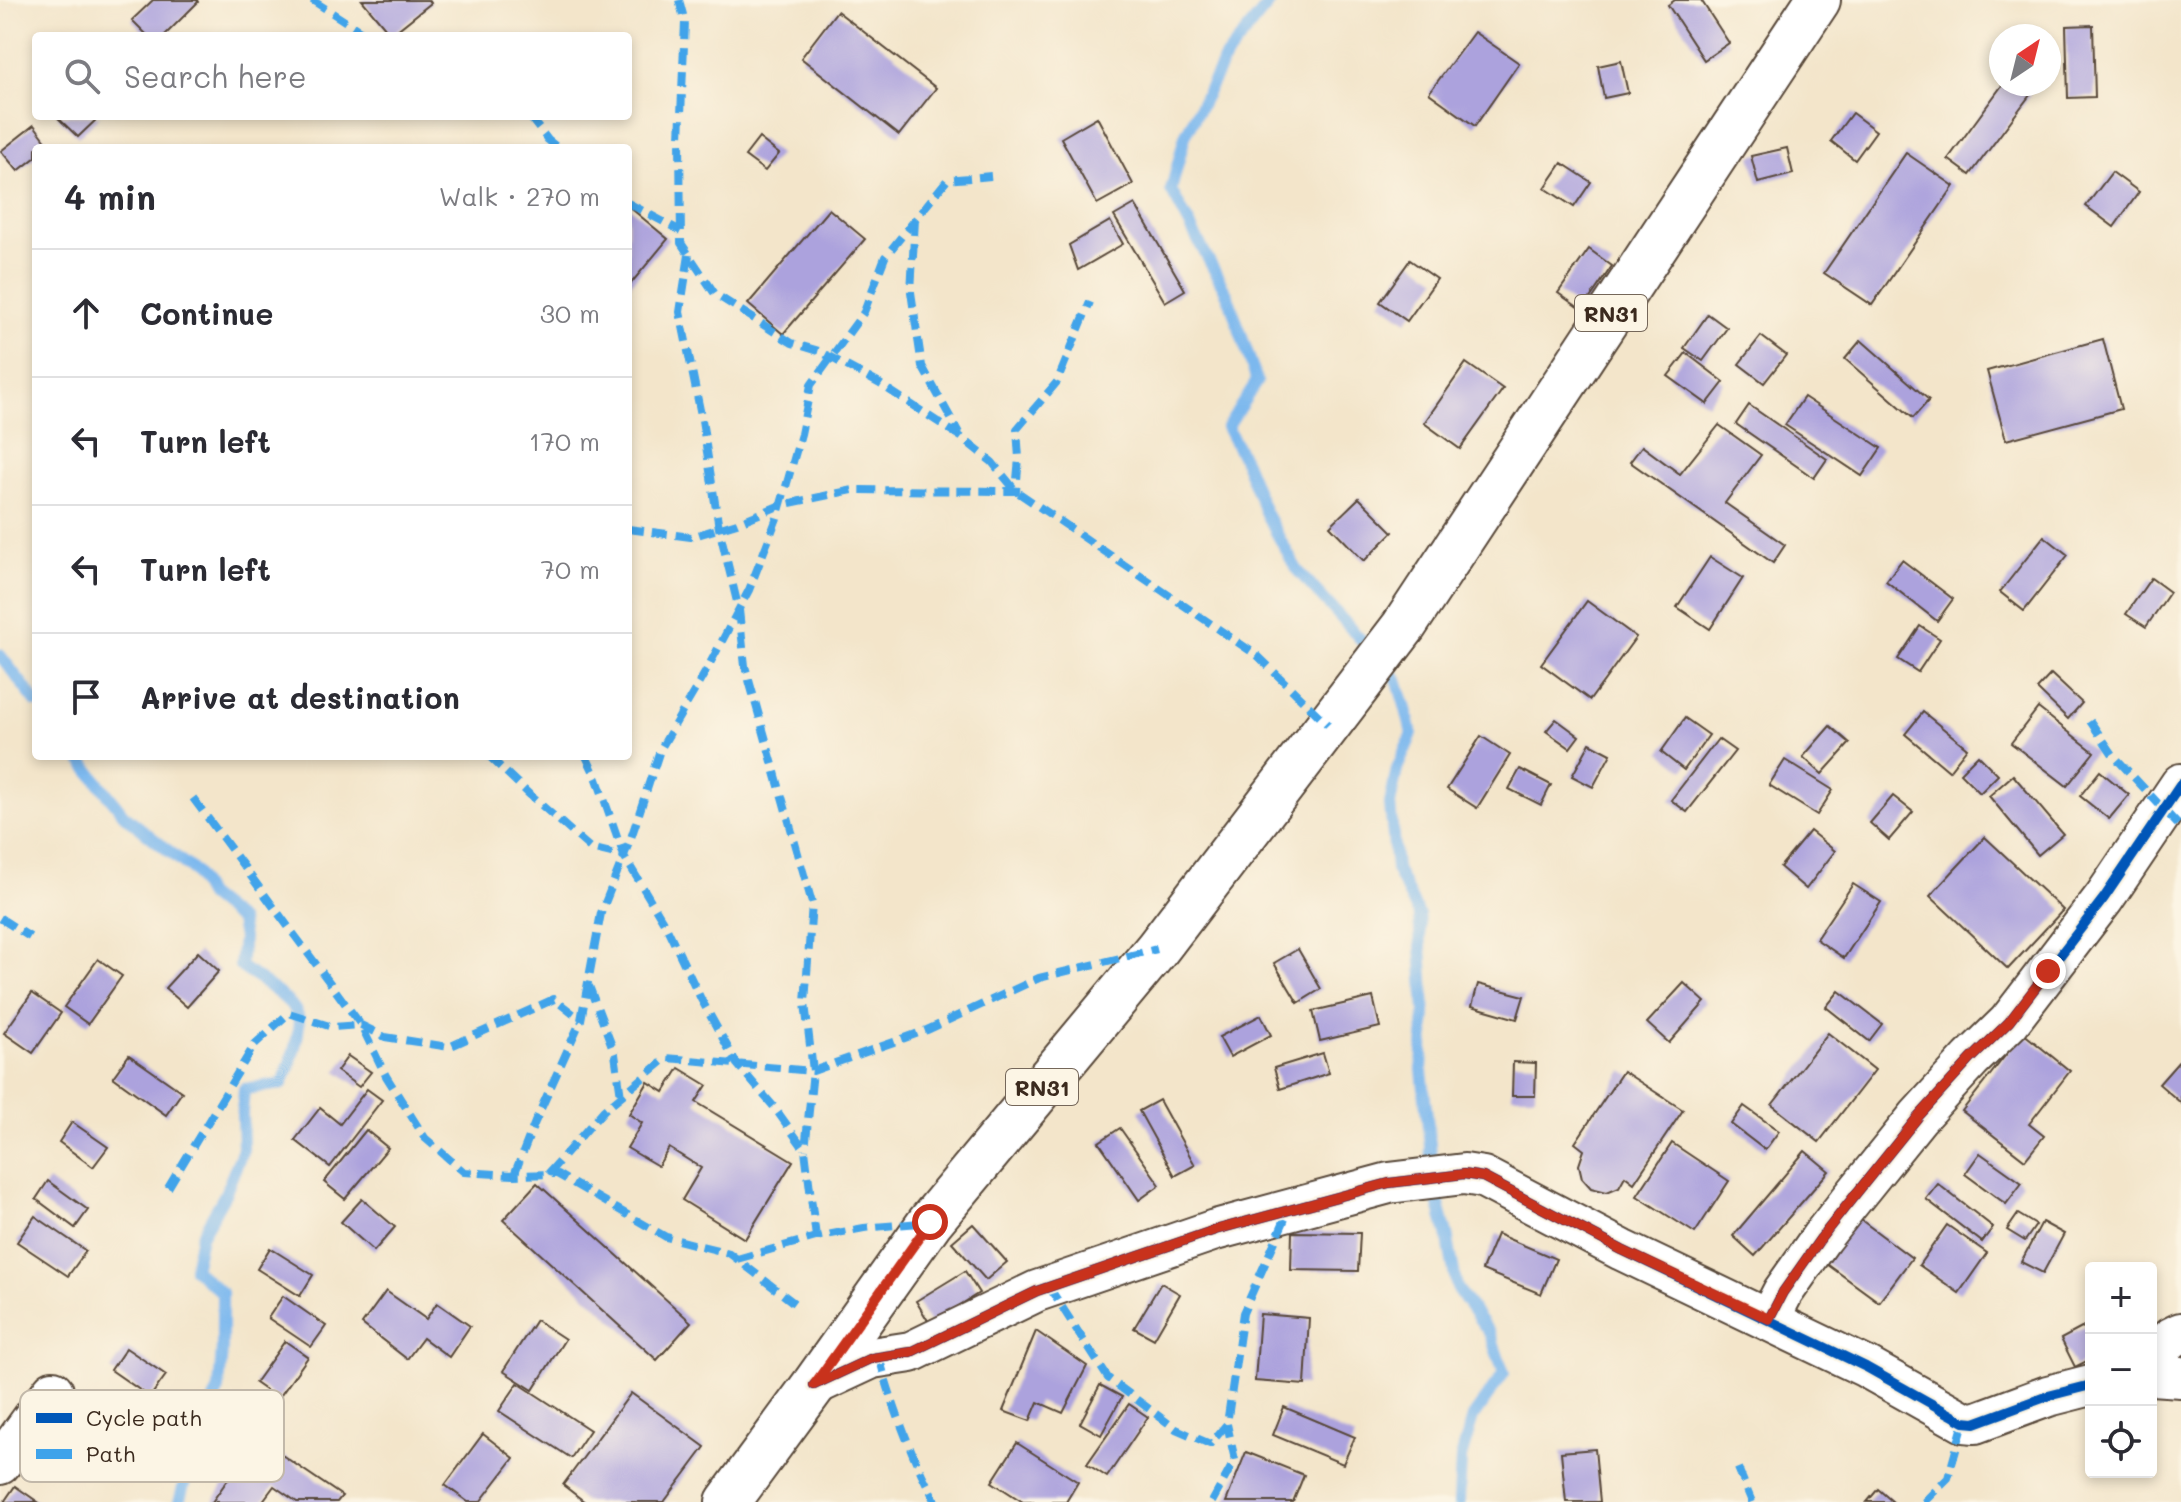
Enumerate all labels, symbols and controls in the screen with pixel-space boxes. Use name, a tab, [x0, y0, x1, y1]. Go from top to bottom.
north arrow	[1989, 24, 2061, 96]
search box	[32, 32, 632, 120]
icon: search	[60, 54, 104, 98]
text: Search here	[124, 56, 307, 96]
text: 4 min	[64, 174, 156, 219]
text: Walk · 270 m	[439, 179, 600, 213]
icon: ahead	[64, 291, 108, 335]
text: Continue	[140, 293, 273, 333]
road number: RN31	[1575, 295, 1647, 331]
text: 30 m	[540, 296, 600, 330]
icon: left	[64, 419, 108, 463]
text: Turn left	[140, 421, 271, 461]
text: 170 m	[529, 424, 600, 458]
icon: left	[64, 547, 108, 591]
text: Turn left	[140, 549, 271, 589]
text: 70 m	[540, 552, 600, 586]
icon: arrive	[64, 675, 108, 719]
text: Arrive at destination	[140, 677, 460, 717]
route end	[2030, 953, 2066, 989]
road number: RN31	[1006, 1069, 1078, 1105]
route start	[912, 1204, 948, 1240]
map controls	[2085, 1262, 2157, 1478]
button: +	[2085, 1262, 2157, 1334]
button: −	[2085, 1334, 2157, 1406]
legend	[20, 1390, 284, 1482]
text: Cycle path	[86, 1403, 202, 1432]
button: locate	[2085, 1406, 2157, 1478]
text: Path	[86, 1439, 135, 1468]

